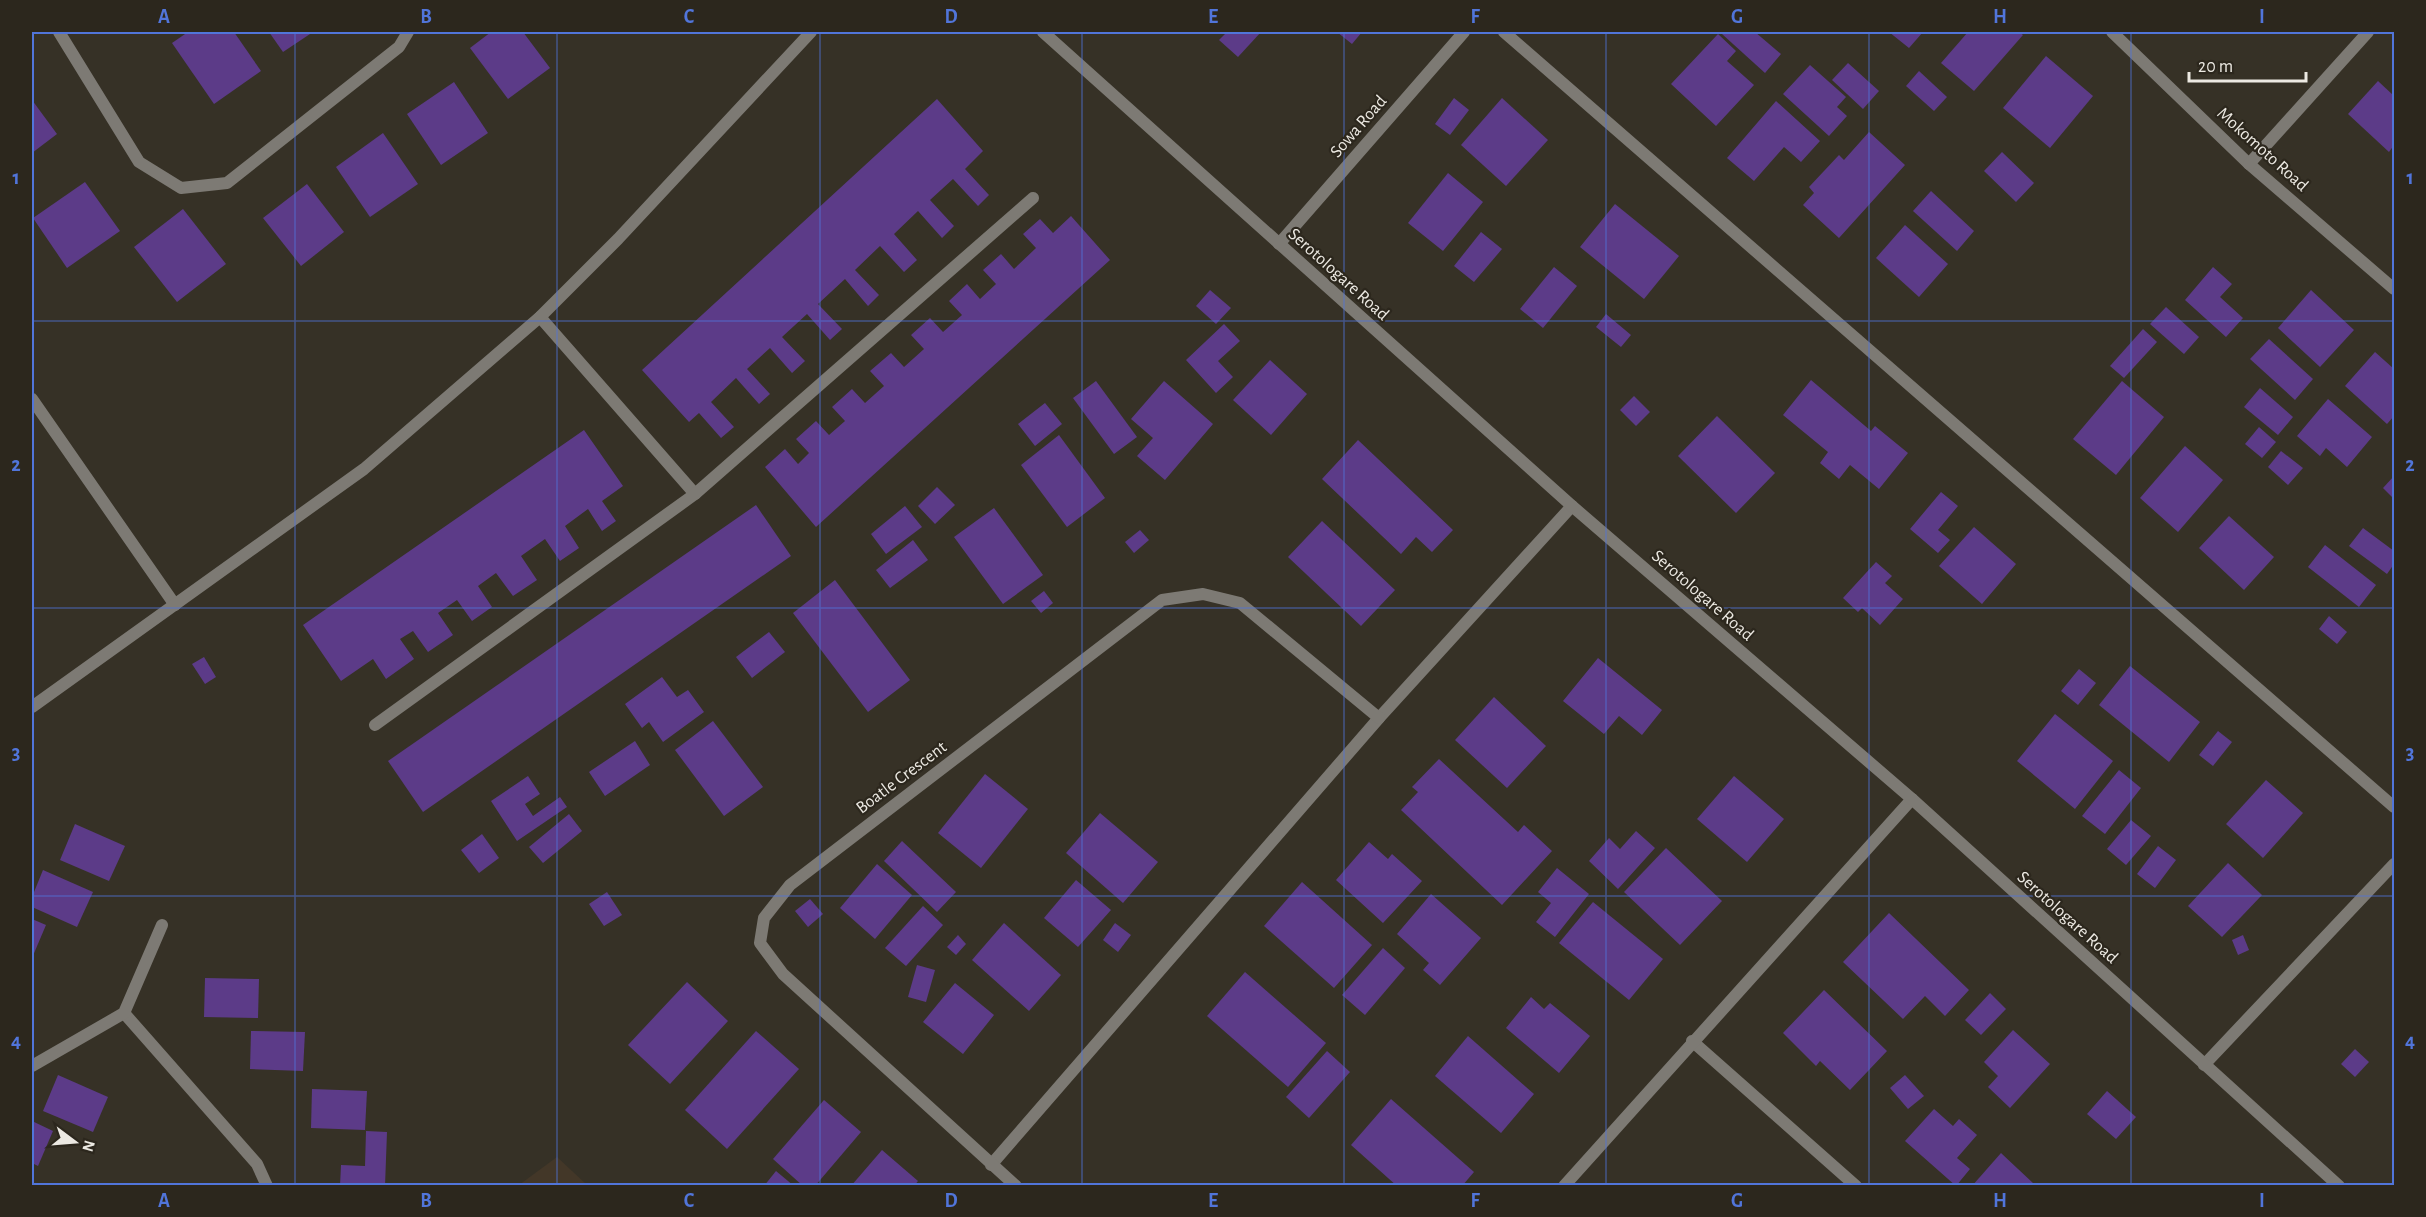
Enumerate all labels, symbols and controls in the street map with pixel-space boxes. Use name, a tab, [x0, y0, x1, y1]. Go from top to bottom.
text: A	[158, 7, 170, 27]
text: B	[420, 7, 432, 27]
text: C	[684, 7, 695, 27]
text: D	[944, 7, 958, 27]
text: E	[1208, 7, 1218, 27]
text: F	[1470, 7, 1480, 27]
text: G	[1731, 7, 1743, 27]
text: H	[1993, 7, 2007, 27]
text: I	[2259, 7, 2265, 27]
scale bar	[2189, 45, 2306, 83]
text: 20 m	[2198, 58, 2233, 76]
street label: Sowa Road	[1327, 92, 1390, 161]
street label: Mokomoto Road	[2213, 104, 2311, 195]
text: 1	[12, 168, 20, 188]
text: 1	[2406, 168, 2414, 188]
street label: Serotologare Road	[1285, 225, 1392, 324]
text: 2	[11, 455, 21, 475]
text: 2	[2405, 455, 2415, 475]
street label: Serotologare Road	[1648, 547, 1757, 645]
street label: Boatle Crescent	[853, 738, 950, 818]
text: 3	[12, 743, 20, 763]
text: 3	[2406, 743, 2414, 763]
street label: Serotologare Road	[2014, 868, 2121, 967]
text: 4	[11, 1031, 21, 1051]
text: 4	[2405, 1031, 2415, 1051]
north arrow	[45, 1112, 105, 1172]
text: N	[79, 1138, 98, 1153]
text: A	[158, 1191, 170, 1211]
text: B	[420, 1191, 432, 1211]
text: C	[684, 1191, 695, 1211]
text: D	[944, 1191, 958, 1211]
text: E	[1208, 1191, 1218, 1211]
text: F	[1470, 1191, 1480, 1211]
text: G	[1731, 1191, 1743, 1211]
text: H	[1993, 1191, 2007, 1211]
text: I	[2259, 1191, 2265, 1211]

